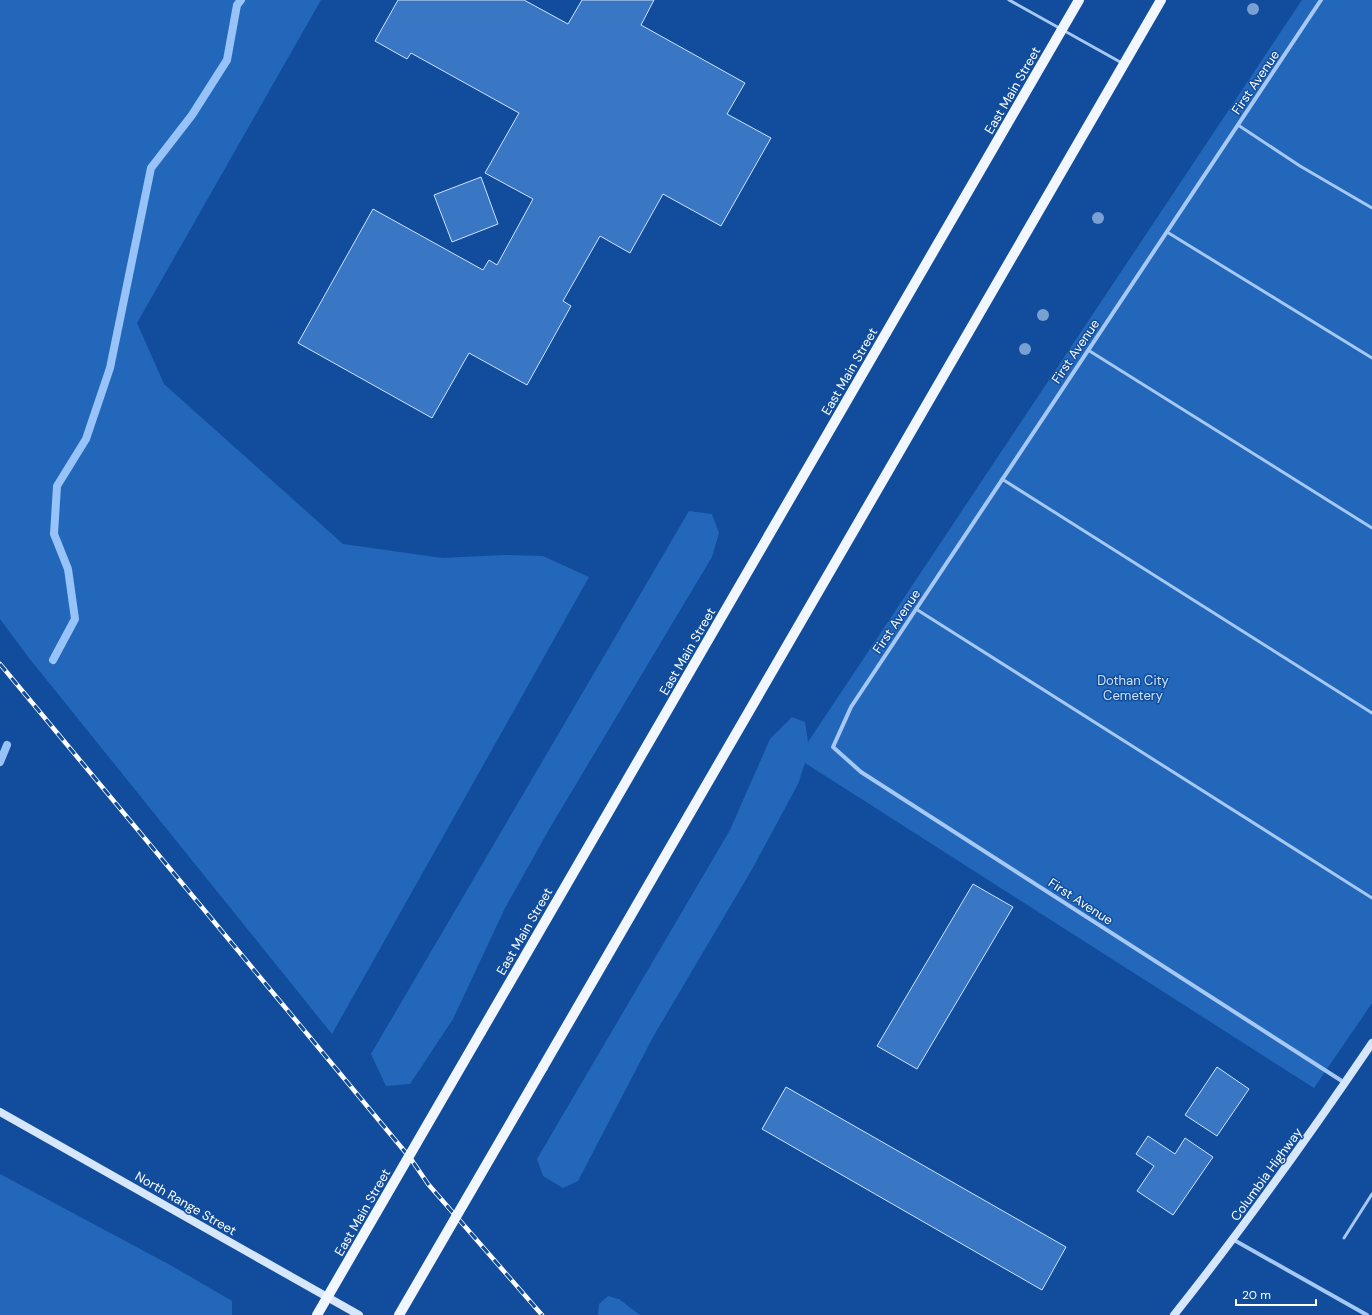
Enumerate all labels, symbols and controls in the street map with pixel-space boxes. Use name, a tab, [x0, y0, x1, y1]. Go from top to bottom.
street label: East Main Street	[981, 44, 1044, 137]
street label: First Avenue	[1228, 47, 1283, 118]
street label: First Avenue	[1048, 316, 1103, 387]
street label: East Main Street	[818, 325, 881, 418]
street label: First Avenue	[869, 586, 924, 657]
street label: East Main Street	[656, 605, 719, 698]
park label: Dothan City Cemetery	[1097, 672, 1169, 704]
street label: First Avenue	[1045, 874, 1116, 929]
street label: East Main Street	[493, 885, 556, 978]
street label: Columbia Highway	[1227, 1124, 1306, 1224]
street label: East Main Street	[331, 1166, 394, 1259]
street label: North Range Street	[132, 1167, 239, 1239]
scale bar	[1236, 1281, 1316, 1307]
text: 20 m	[1242, 1287, 1271, 1303]

